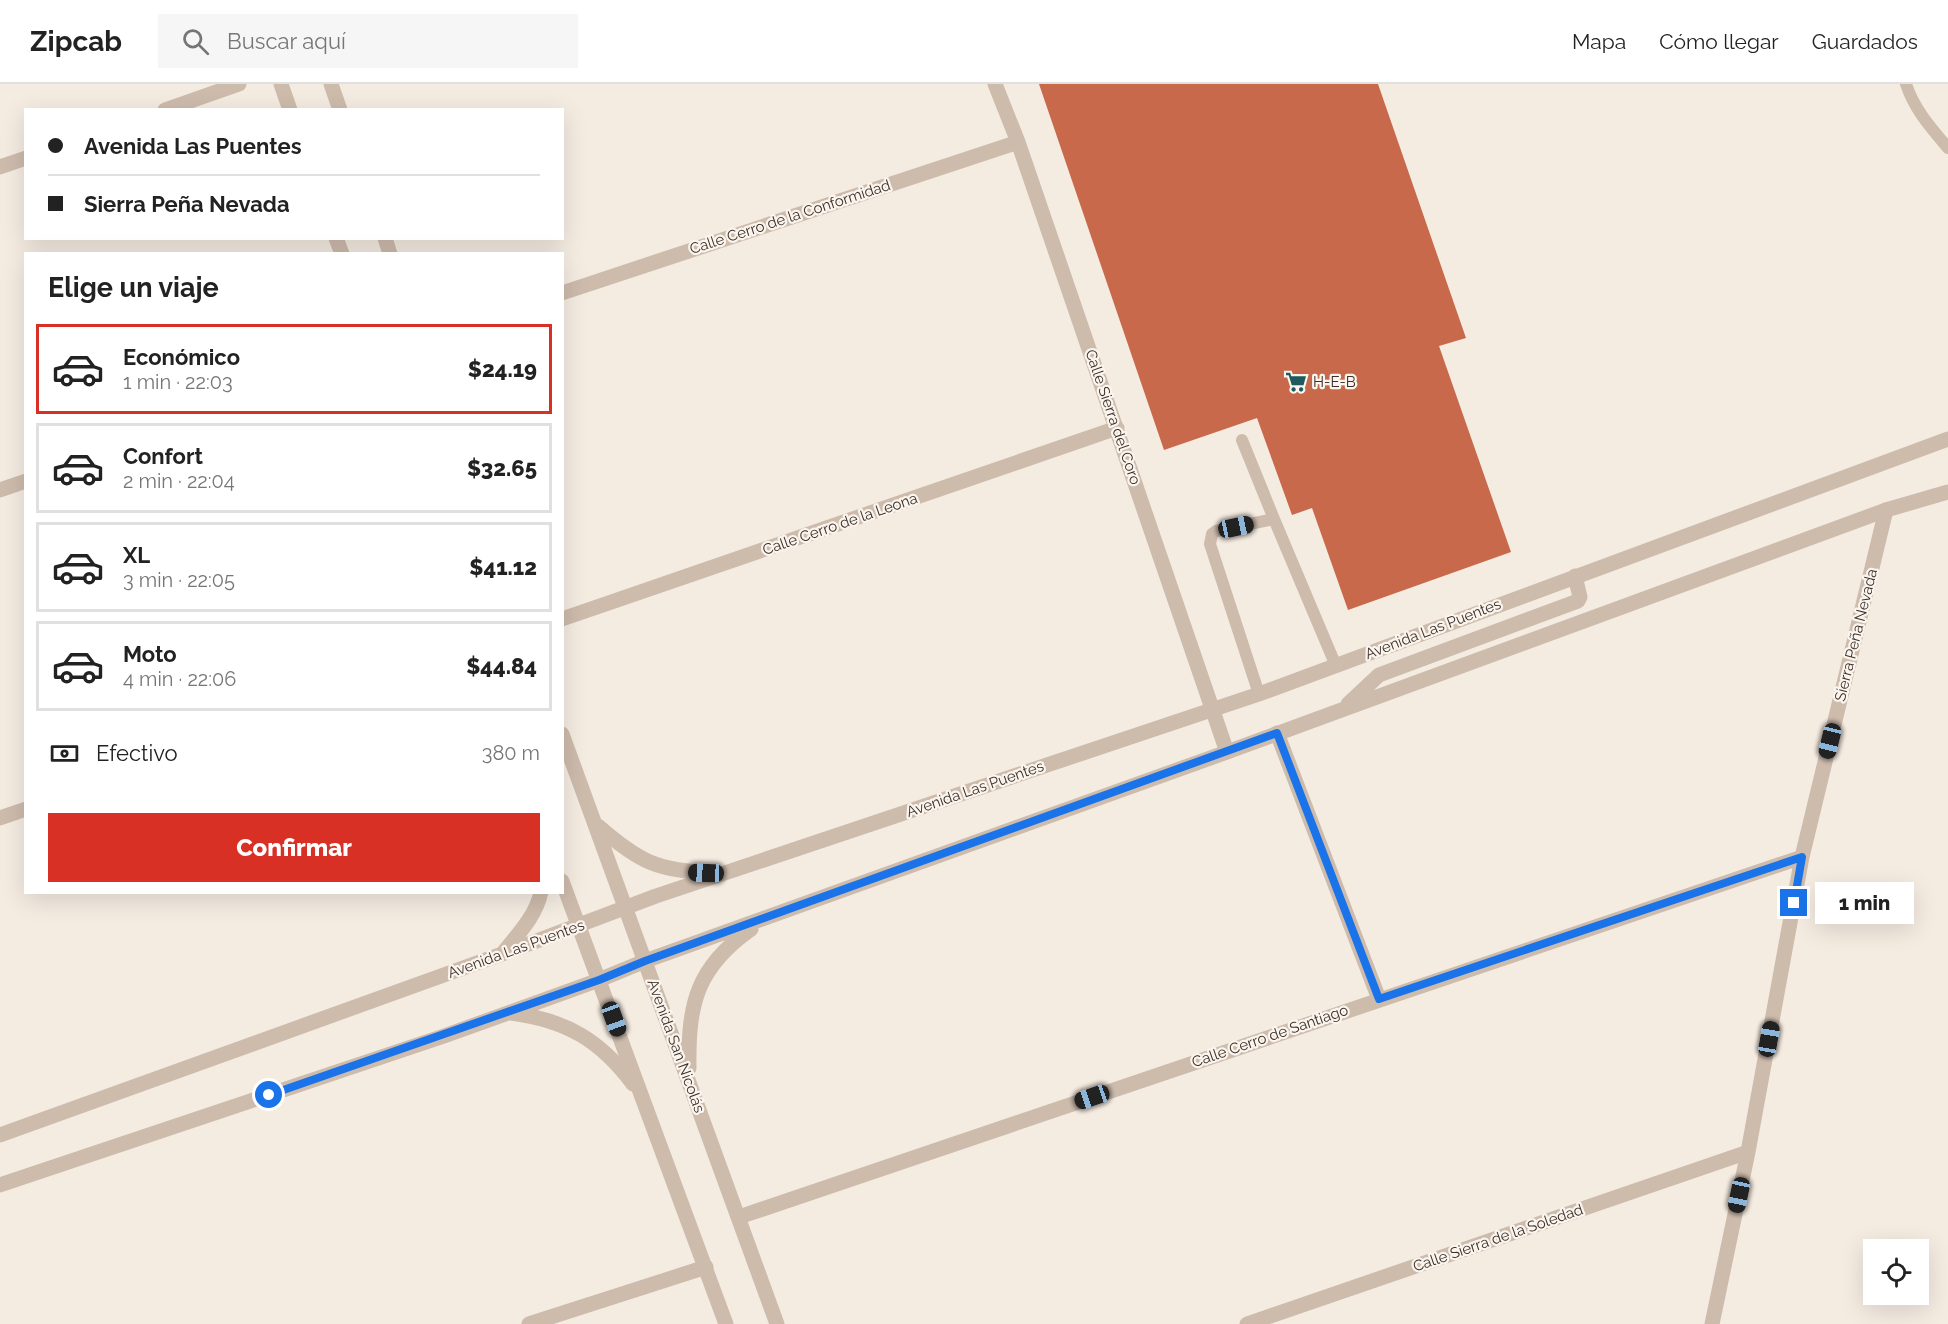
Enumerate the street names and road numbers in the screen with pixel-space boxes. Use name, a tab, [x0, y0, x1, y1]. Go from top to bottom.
street label: Calle Cerro de la Conformidad	[687, 176, 893, 258]
street label: Calle Sierra del Coro	[1081, 347, 1145, 487]
street label: Calle Cerro de la Leona	[760, 489, 920, 559]
street label: Sierra Peña Nevada	[1831, 567, 1881, 703]
street label: Avenida Las Puentes	[1362, 595, 1504, 663]
street label: Avenida Las Puentes	[904, 757, 1046, 821]
street label: Avenida Las Puentes	[445, 916, 587, 982]
street label: Avenida San Nicolás	[643, 977, 709, 1115]
street label: Calle Cerro de Santiago	[1190, 1001, 1351, 1071]
street label: Calle Sierra de la Soledad	[1411, 1200, 1585, 1276]

